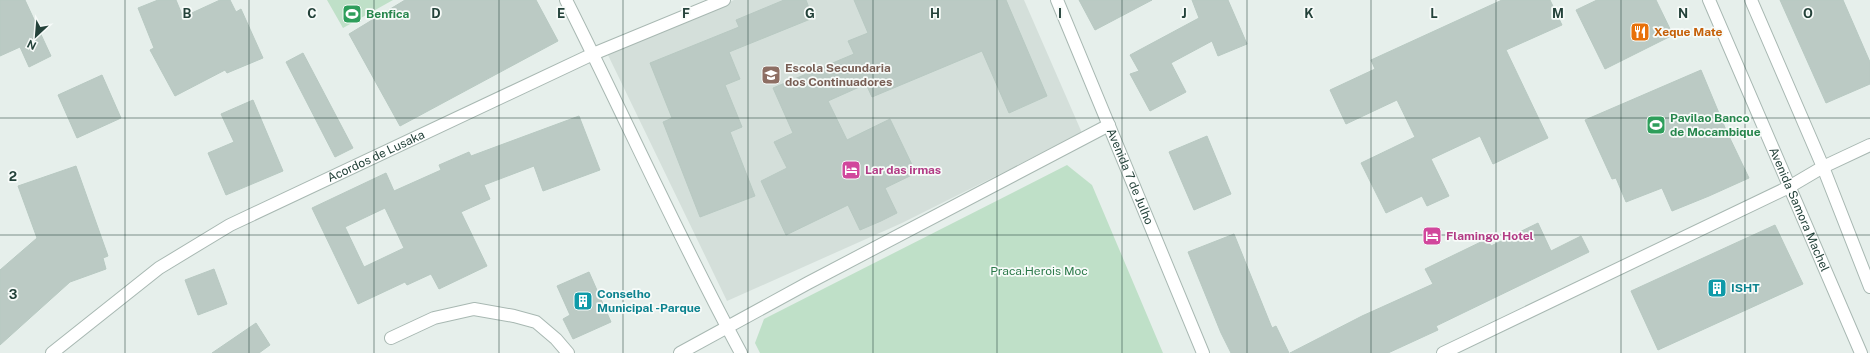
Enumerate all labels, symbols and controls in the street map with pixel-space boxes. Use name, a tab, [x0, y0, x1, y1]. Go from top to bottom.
sports icon: Benfica	[341, 3, 363, 25]
text: B	[183, 6, 192, 21]
text: C	[307, 6, 317, 21]
text: D	[431, 6, 441, 21]
text: E	[557, 6, 565, 21]
text: F	[682, 6, 690, 21]
text: G	[805, 6, 815, 21]
text: H	[930, 6, 940, 21]
text: I	[1058, 6, 1062, 21]
text: J	[1181, 6, 1187, 21]
text: K	[1304, 6, 1314, 21]
text: L	[1430, 6, 1438, 21]
text: M	[1552, 6, 1564, 21]
text: N	[1678, 6, 1688, 21]
text: O	[1803, 6, 1813, 21]
place label: Benfica	[366, 7, 410, 21]
north arrow	[16, 16, 56, 56]
restaurant icon: Xeque Mate	[1629, 21, 1651, 43]
place label: Xeque Mate	[1654, 25, 1723, 39]
text: N	[25, 38, 38, 52]
place label: Escola Secundaria dos Continuadores	[785, 61, 892, 89]
school or university icon: Escola Secundaria dos Continuadores	[760, 64, 782, 86]
place label: Pavilao Banco de Mocambique	[1670, 111, 1761, 139]
sports icon: Pavilao Banco de Mocambique	[1645, 114, 1667, 136]
street label: Avenida 7 de Julho	[1104, 126, 1156, 227]
street label: Acordos de Lusaka	[325, 127, 427, 185]
street label: Avenida Samora Machel	[1766, 145, 1832, 274]
hotel icon: Lar das irmas	[840, 159, 862, 181]
place label: Lar das irmas	[865, 163, 941, 177]
text: 2	[9, 169, 17, 184]
hotel icon: Flamingo Hotel	[1421, 225, 1443, 247]
place label: Flamingo Hotel	[1446, 229, 1534, 243]
park label: Praca.Herois Moc	[990, 264, 1088, 278]
building icon: ISHT	[1706, 277, 1728, 299]
place label: ISHT	[1731, 281, 1760, 295]
text: 3	[9, 287, 18, 302]
place label: Conselho Municipal -Parque	[597, 287, 701, 315]
building icon: Conselho Municipal -Parque	[572, 290, 594, 312]

